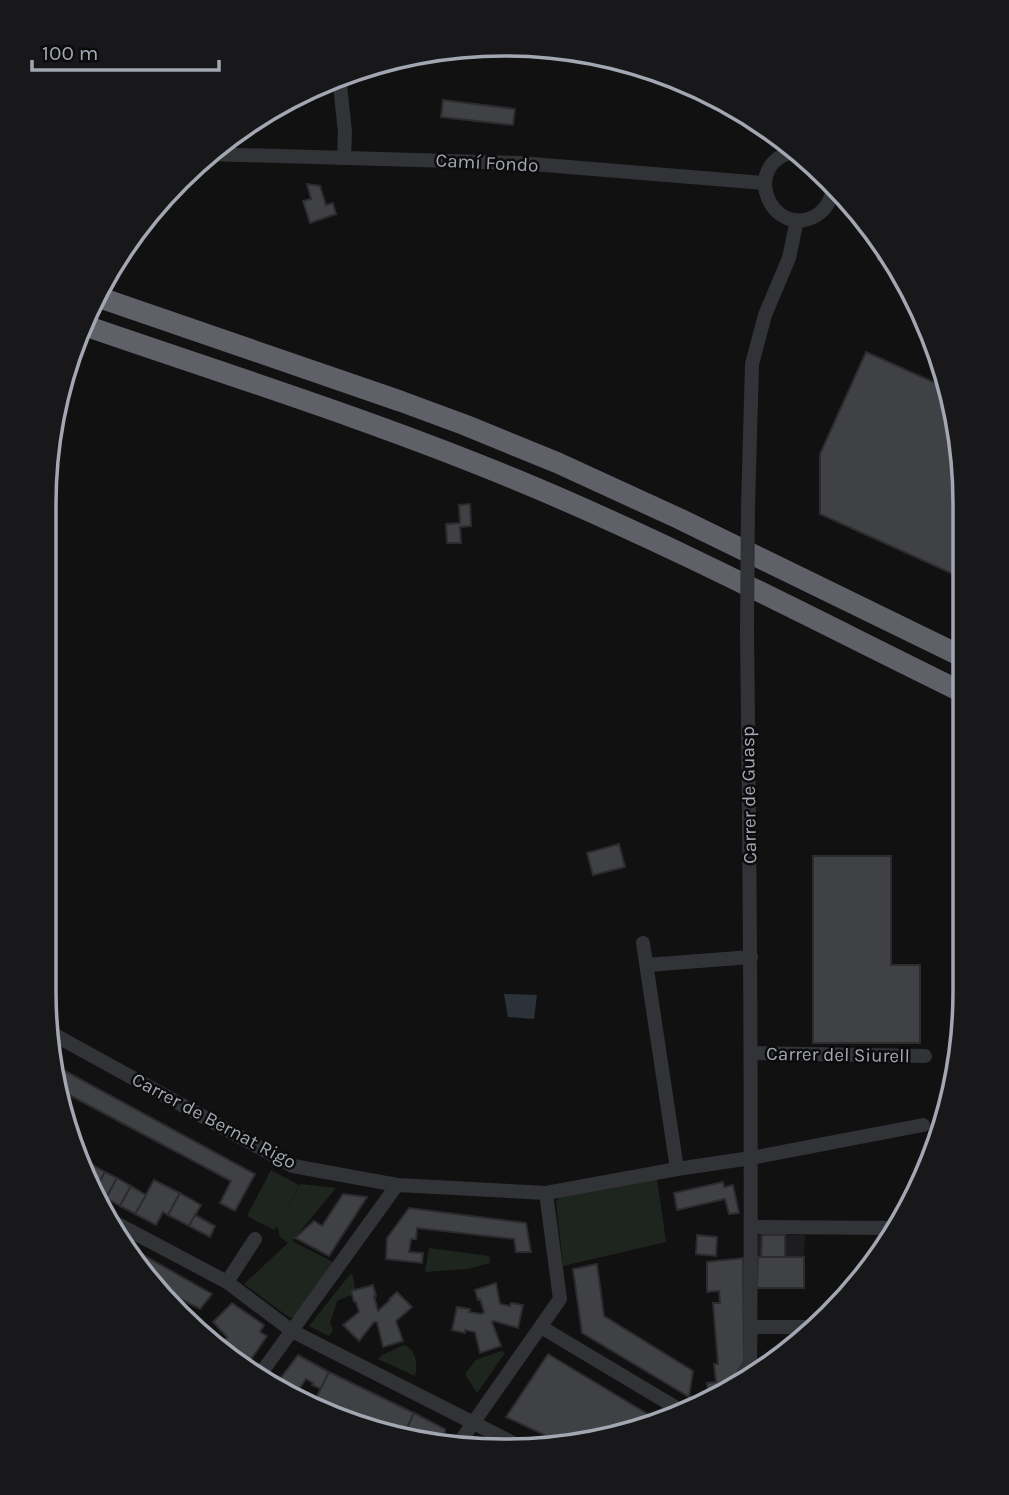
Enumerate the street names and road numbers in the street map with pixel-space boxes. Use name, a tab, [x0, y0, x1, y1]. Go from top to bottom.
street label: Camí Fondo	[435, 149, 539, 177]
street label: Carrer de Guasp	[737, 726, 761, 864]
street label: Carrer del Siurell	[766, 1043, 910, 1067]
street label: Carrer de Bernat Rigo	[128, 1068, 300, 1174]

